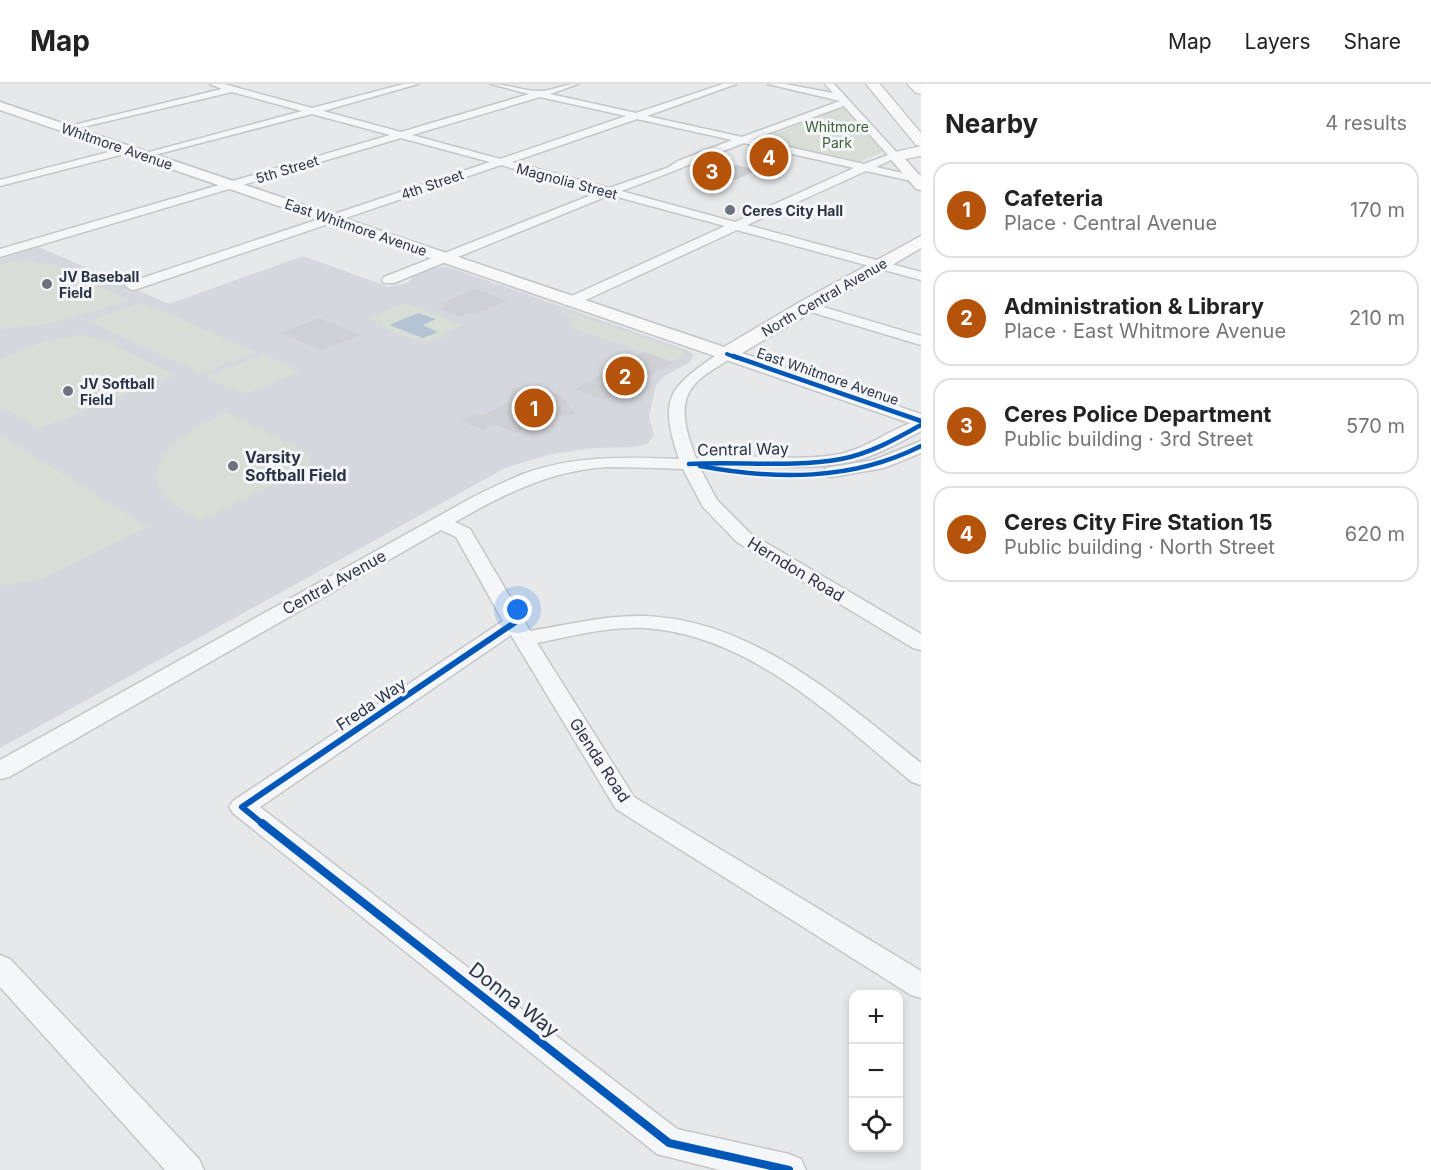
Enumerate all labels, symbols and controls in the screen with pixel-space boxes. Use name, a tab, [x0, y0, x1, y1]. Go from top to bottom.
text: Map	[30, 24, 90, 58]
text: Map	[1168, 29, 1212, 54]
text: Layers	[1245, 29, 1311, 54]
text: Share	[1344, 29, 1401, 54]
text: Nearby	[945, 108, 1038, 139]
text: 4 results	[1325, 111, 1407, 135]
park label: Whitmore Park	[805, 118, 869, 151]
street label: Whitmore Avenue	[59, 119, 175, 173]
pin: 4	[750, 134, 788, 180]
pin: 3	[692, 148, 732, 194]
street label: 5th Street	[254, 151, 321, 187]
street label: Magnolia Street	[515, 159, 620, 203]
street label: 4th Street	[398, 165, 466, 203]
text: Cafeteria	[1004, 185, 1103, 211]
street label: East Whitmore Avenue	[283, 195, 429, 259]
text: 1	[962, 198, 971, 222]
text: 170 m	[1350, 198, 1405, 222]
place label: Ceres City Hall	[742, 202, 843, 219]
marker: Ceres City Hall	[723, 203, 737, 217]
text: Place · Central Avenue	[1004, 211, 1217, 235]
street label: North Central Avenue	[758, 254, 890, 340]
place label: JV Baseball Field	[59, 268, 139, 301]
marker: JV Baseball Field	[40, 277, 54, 291]
text: Administration & Library	[1004, 293, 1264, 319]
text: 2	[960, 306, 973, 330]
text: 210 m	[1349, 306, 1405, 330]
text: Place · East Whitmore Avenue	[1004, 319, 1286, 343]
street label: East Whitmore Avenue	[755, 344, 901, 408]
pin: 2	[606, 354, 644, 398]
place label: JV Softball Field	[80, 375, 155, 408]
marker: JV Softball Field	[61, 384, 75, 398]
pin: 1	[514, 386, 554, 430]
text: Ceres Police Department	[1004, 401, 1271, 427]
text: 3	[960, 414, 973, 438]
text: 570 m	[1346, 414, 1405, 438]
text: Public building · 3rd Street	[1004, 427, 1253, 451]
street label: Central Way	[697, 438, 789, 460]
place label: Varsity Softball Field	[245, 447, 347, 485]
marker: Varsity Softball Field	[226, 459, 240, 473]
text: Ceres City Fire Station 15	[1004, 509, 1273, 535]
text: 4	[960, 522, 973, 546]
text: 620 m	[1345, 522, 1405, 546]
street label: Herndon Road	[744, 532, 848, 606]
text: Public building · North Street	[1004, 535, 1275, 559]
street label: Central Avenue	[279, 545, 389, 619]
your location	[503, 595, 532, 624]
street label: Freda Way	[332, 673, 410, 735]
street label: Glenda Road	[565, 714, 635, 806]
street label: Donna Way	[464, 957, 564, 1043]
map controls	[849, 990, 903, 1152]
button: +	[849, 990, 903, 1044]
button: −	[849, 1044, 903, 1098]
button: locate	[849, 1098, 903, 1152]

